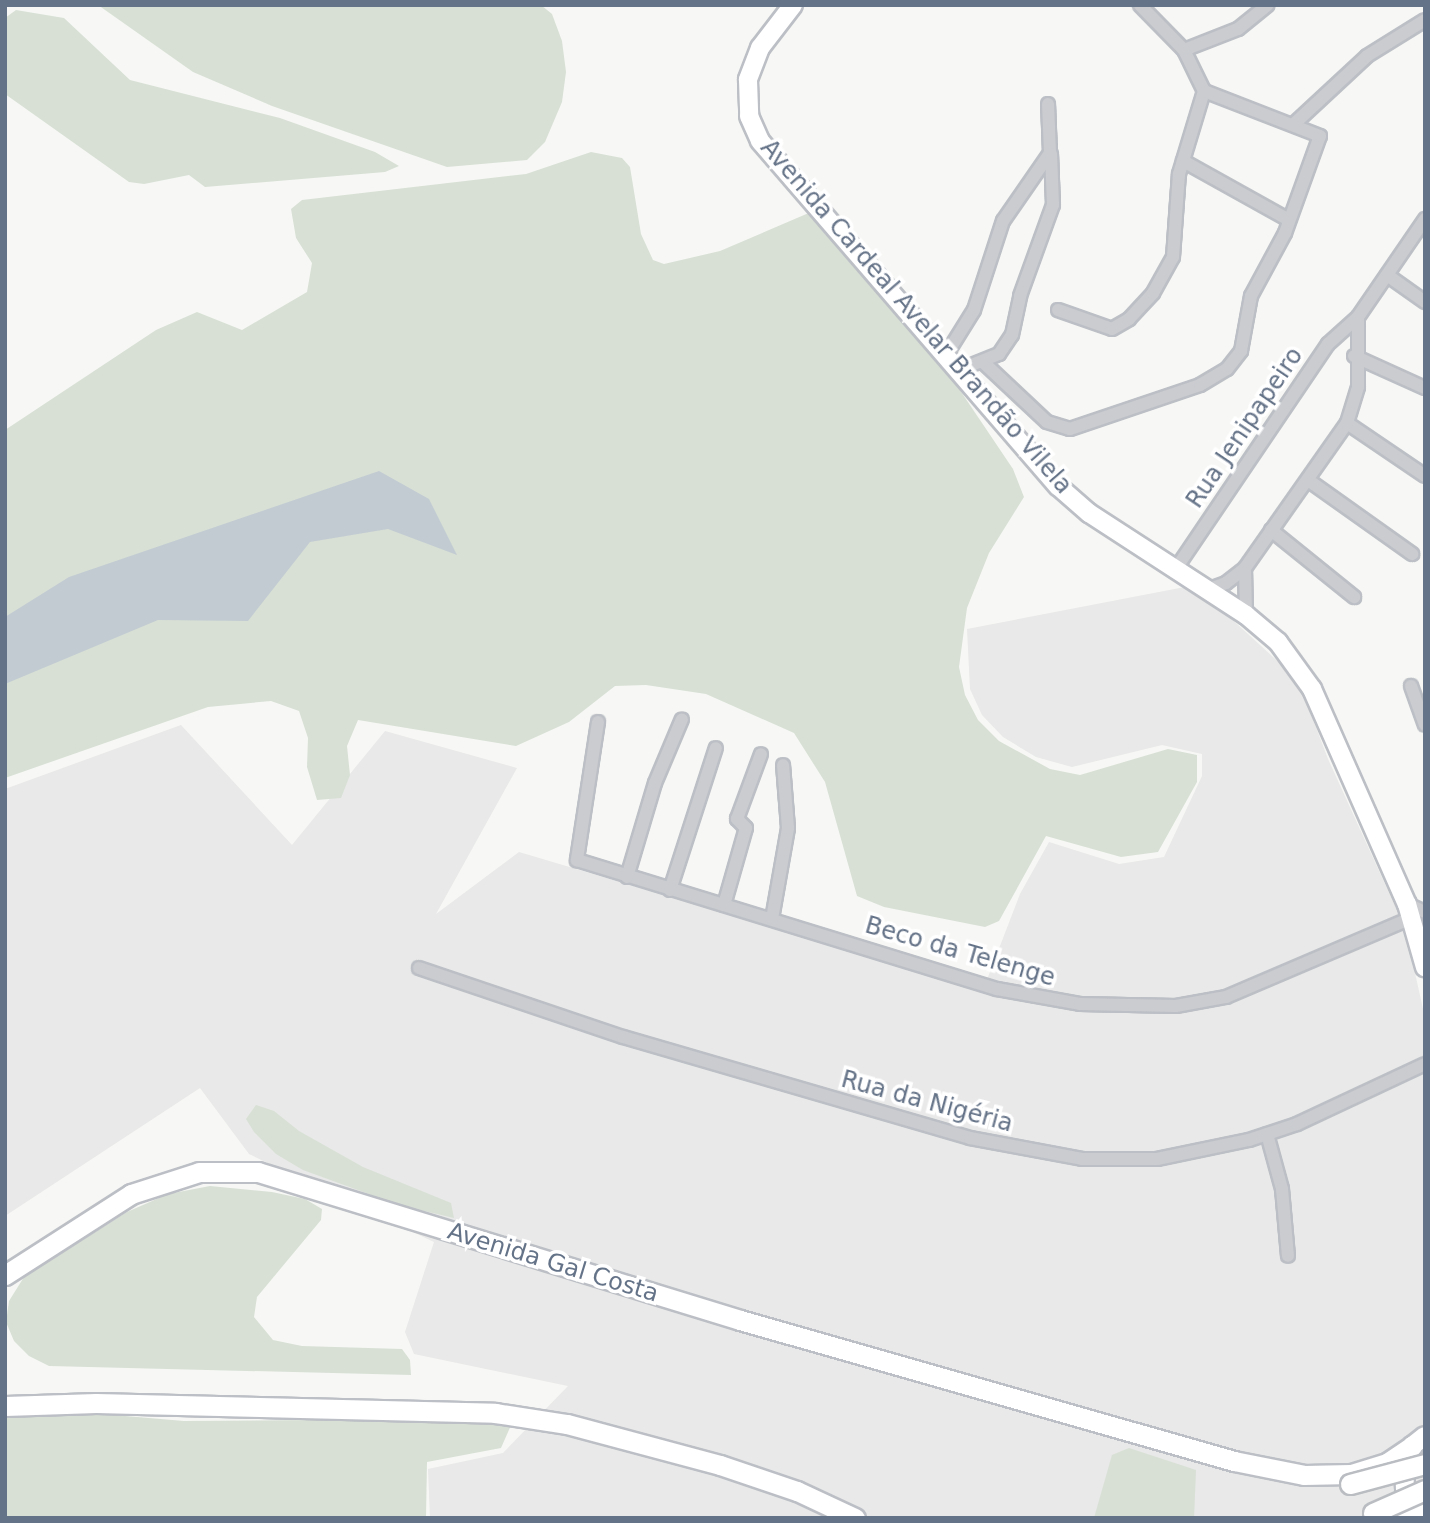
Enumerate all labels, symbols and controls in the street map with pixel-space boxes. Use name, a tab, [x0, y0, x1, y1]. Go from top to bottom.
street label: Avenida Cardeal Avelar Brandão Vilela	[754, 134, 1078, 500]
street label: Rua Jenipapeiro	[1181, 342, 1309, 514]
street label: Beco da Telenge	[862, 911, 1058, 993]
street label: Rua da Nigéria	[838, 1065, 1016, 1139]
street label: Avenida Gal Costa	[444, 1217, 662, 1309]

